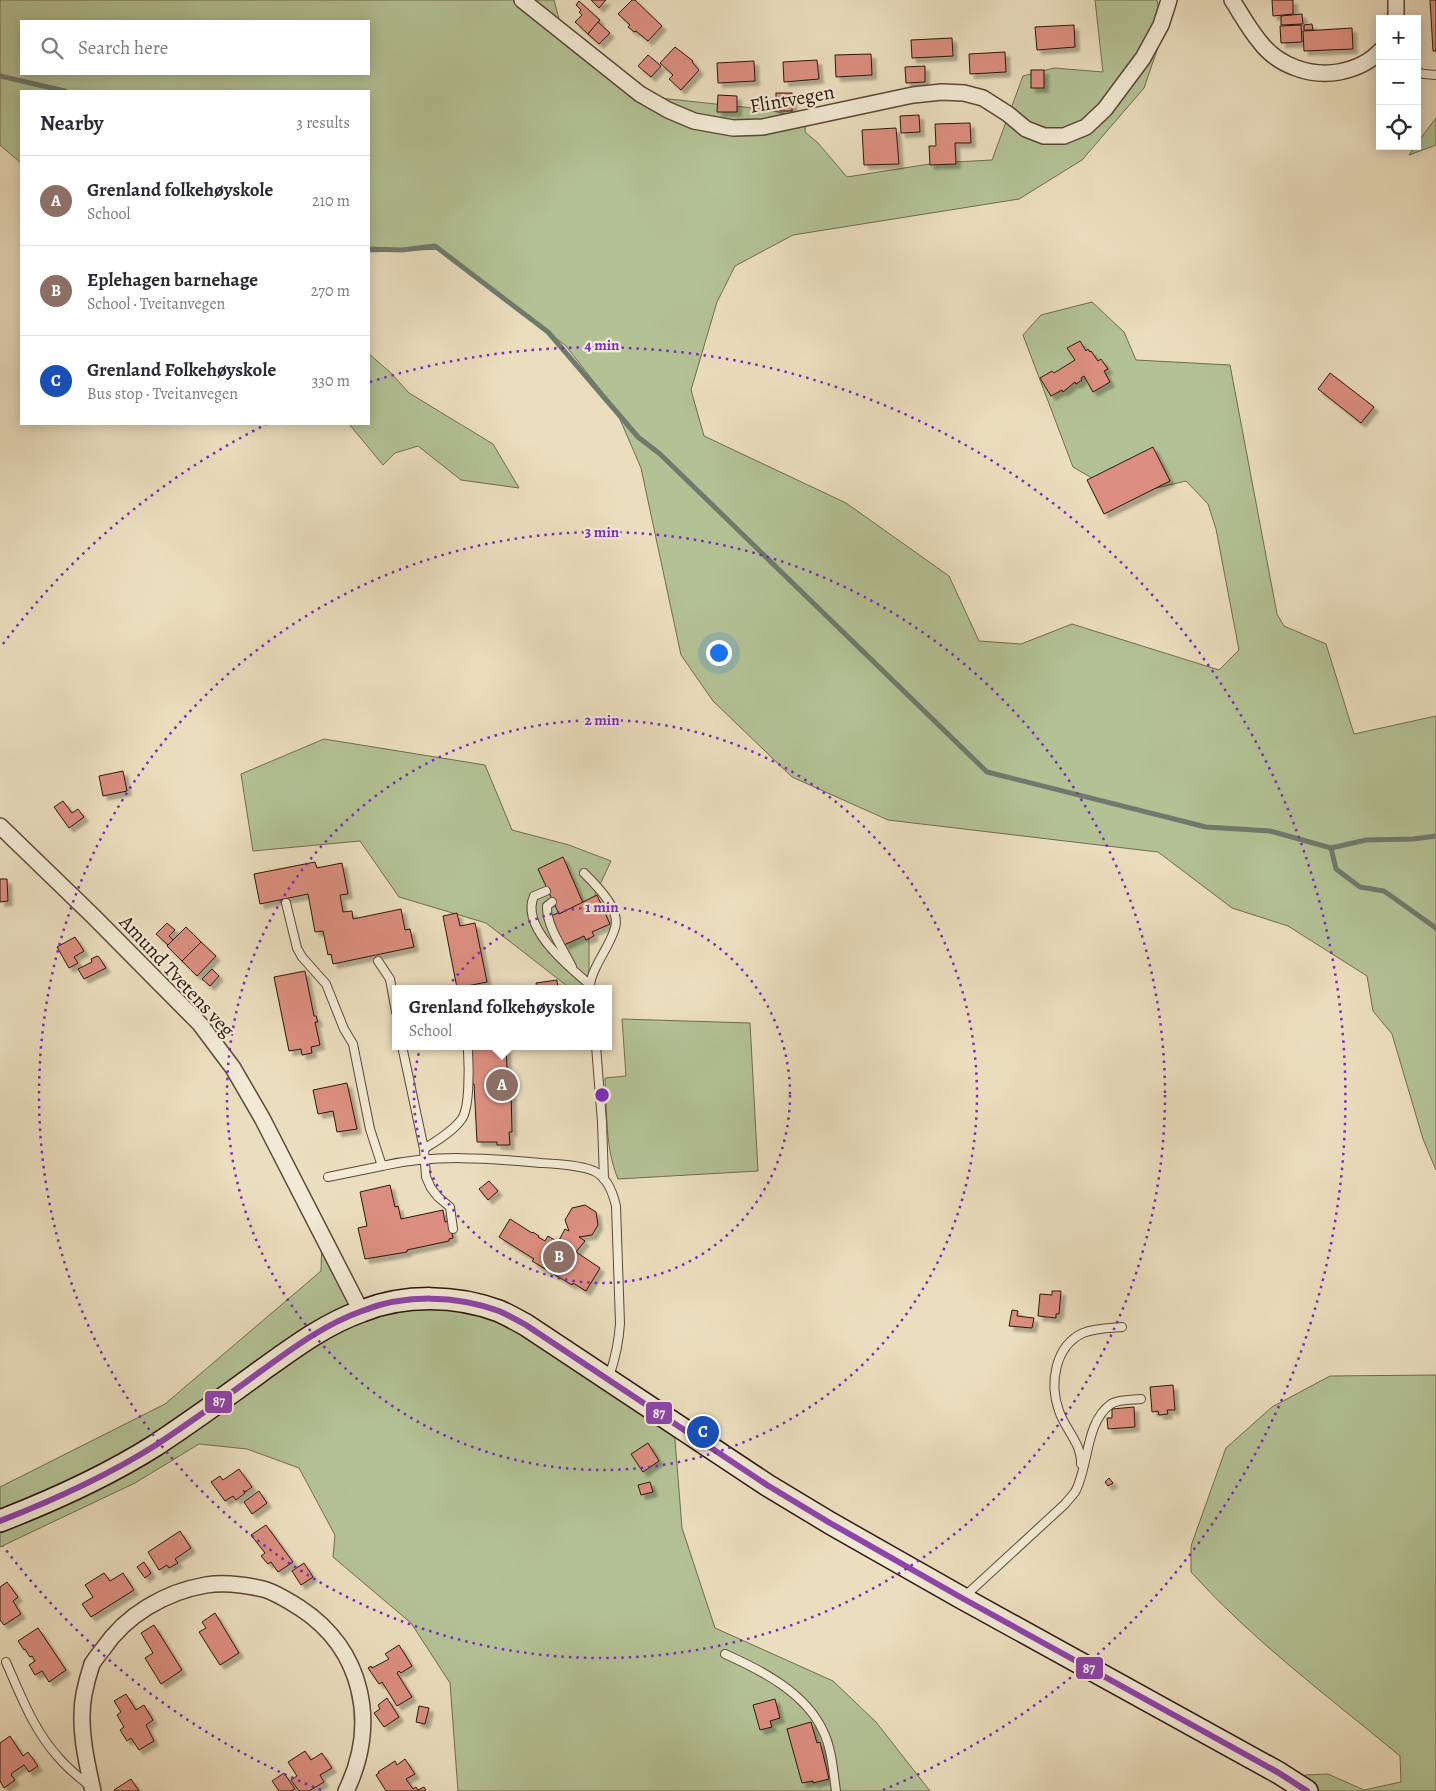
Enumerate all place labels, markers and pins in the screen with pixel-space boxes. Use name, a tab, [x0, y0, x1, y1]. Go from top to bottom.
pin: A	[486, 1066, 518, 1104]
centre of rings	[593, 1086, 611, 1104]
pin: B	[543, 1238, 575, 1276]
pin: C	[687, 1413, 719, 1451]

